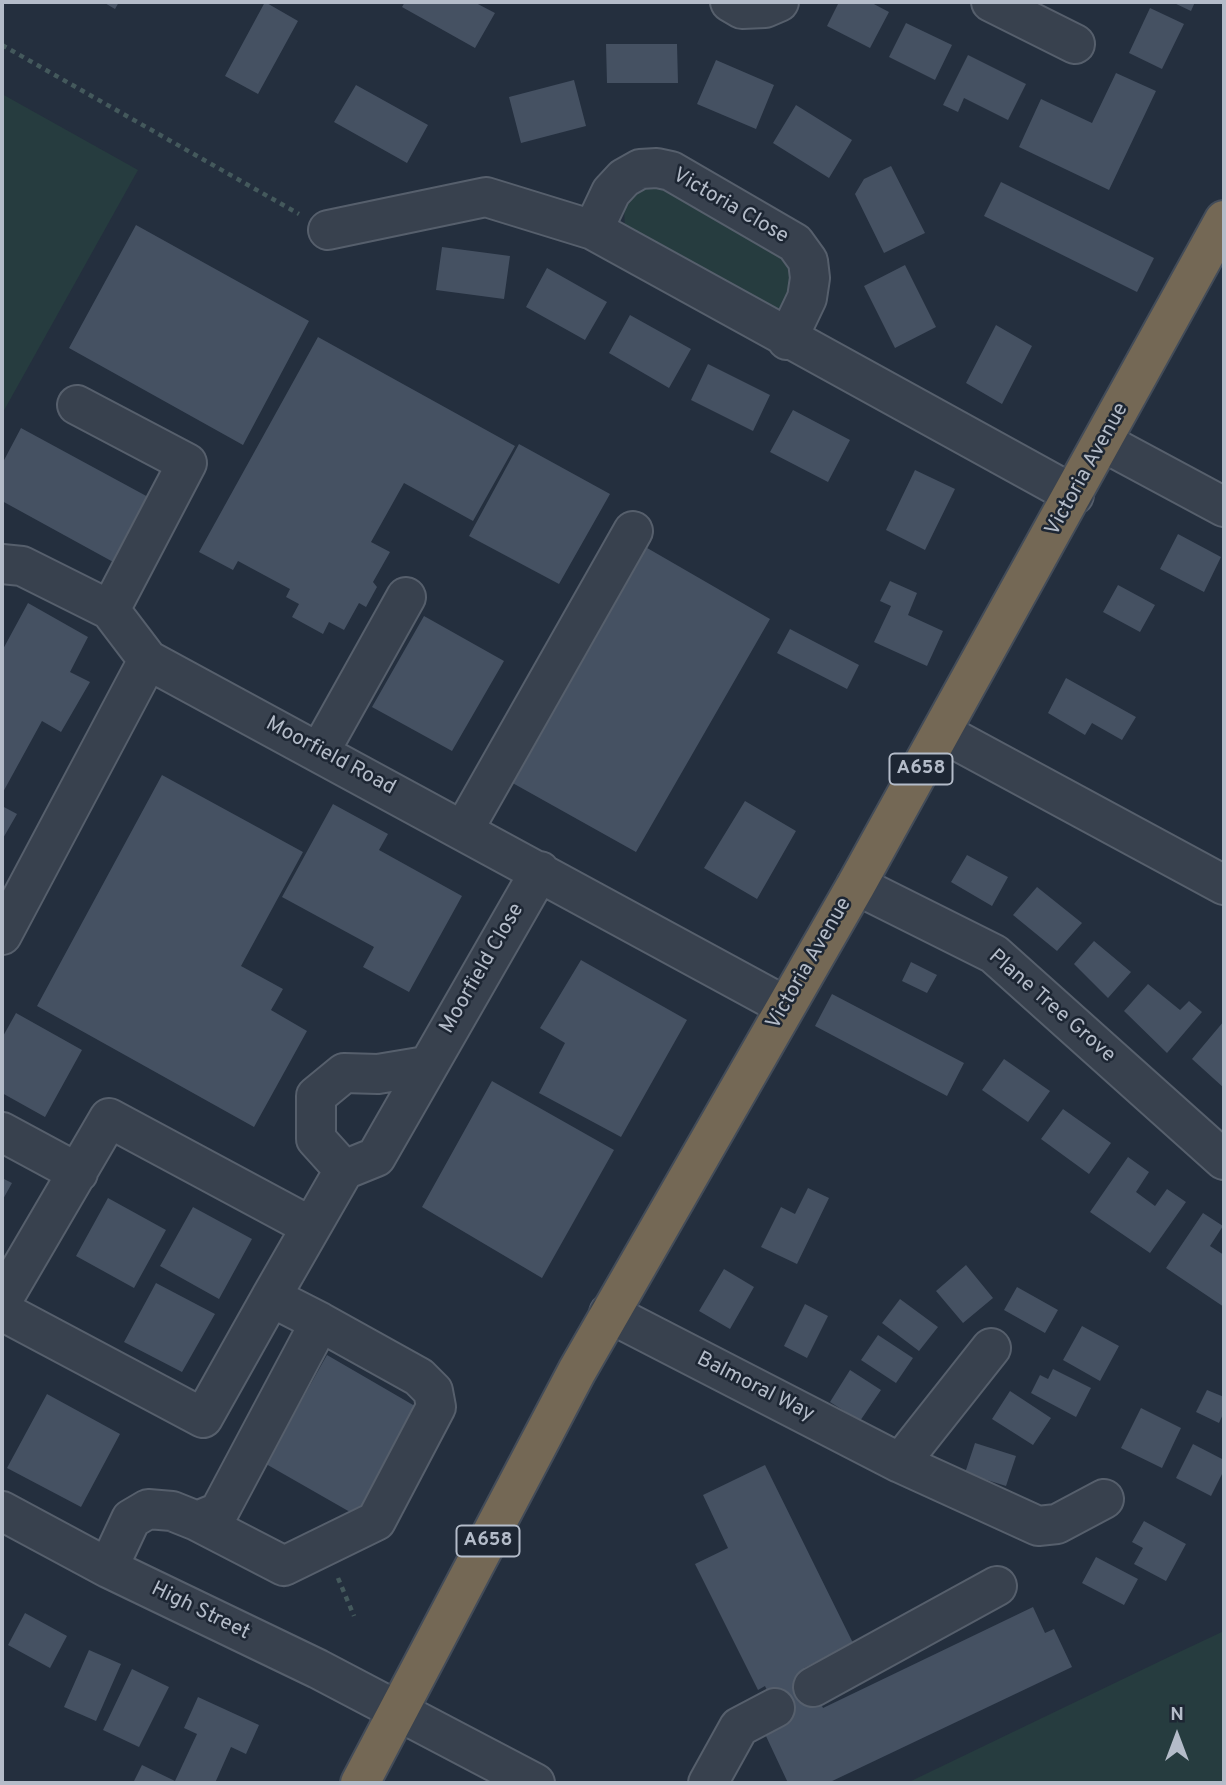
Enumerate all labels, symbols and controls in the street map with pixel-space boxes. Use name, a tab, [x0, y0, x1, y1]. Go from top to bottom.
street label: Victoria Close	[668, 164, 792, 250]
street label: Victoria Avenue	[1041, 399, 1135, 541]
street label: Moorfield Road	[261, 712, 399, 802]
road number: A658	[890, 754, 953, 784]
street label: Victoria Avenue	[762, 894, 858, 1034]
street label: Moorfield Close	[436, 899, 530, 1039]
street label: Plane Tree Grove	[982, 945, 1120, 1069]
street label: Balmoral Way	[692, 1348, 818, 1428]
road number: A658	[456, 1526, 520, 1556]
street label: High Street	[147, 1577, 253, 1647]
north arrow	[1142, 1701, 1212, 1771]
text: N	[1170, 1703, 1184, 1727]

